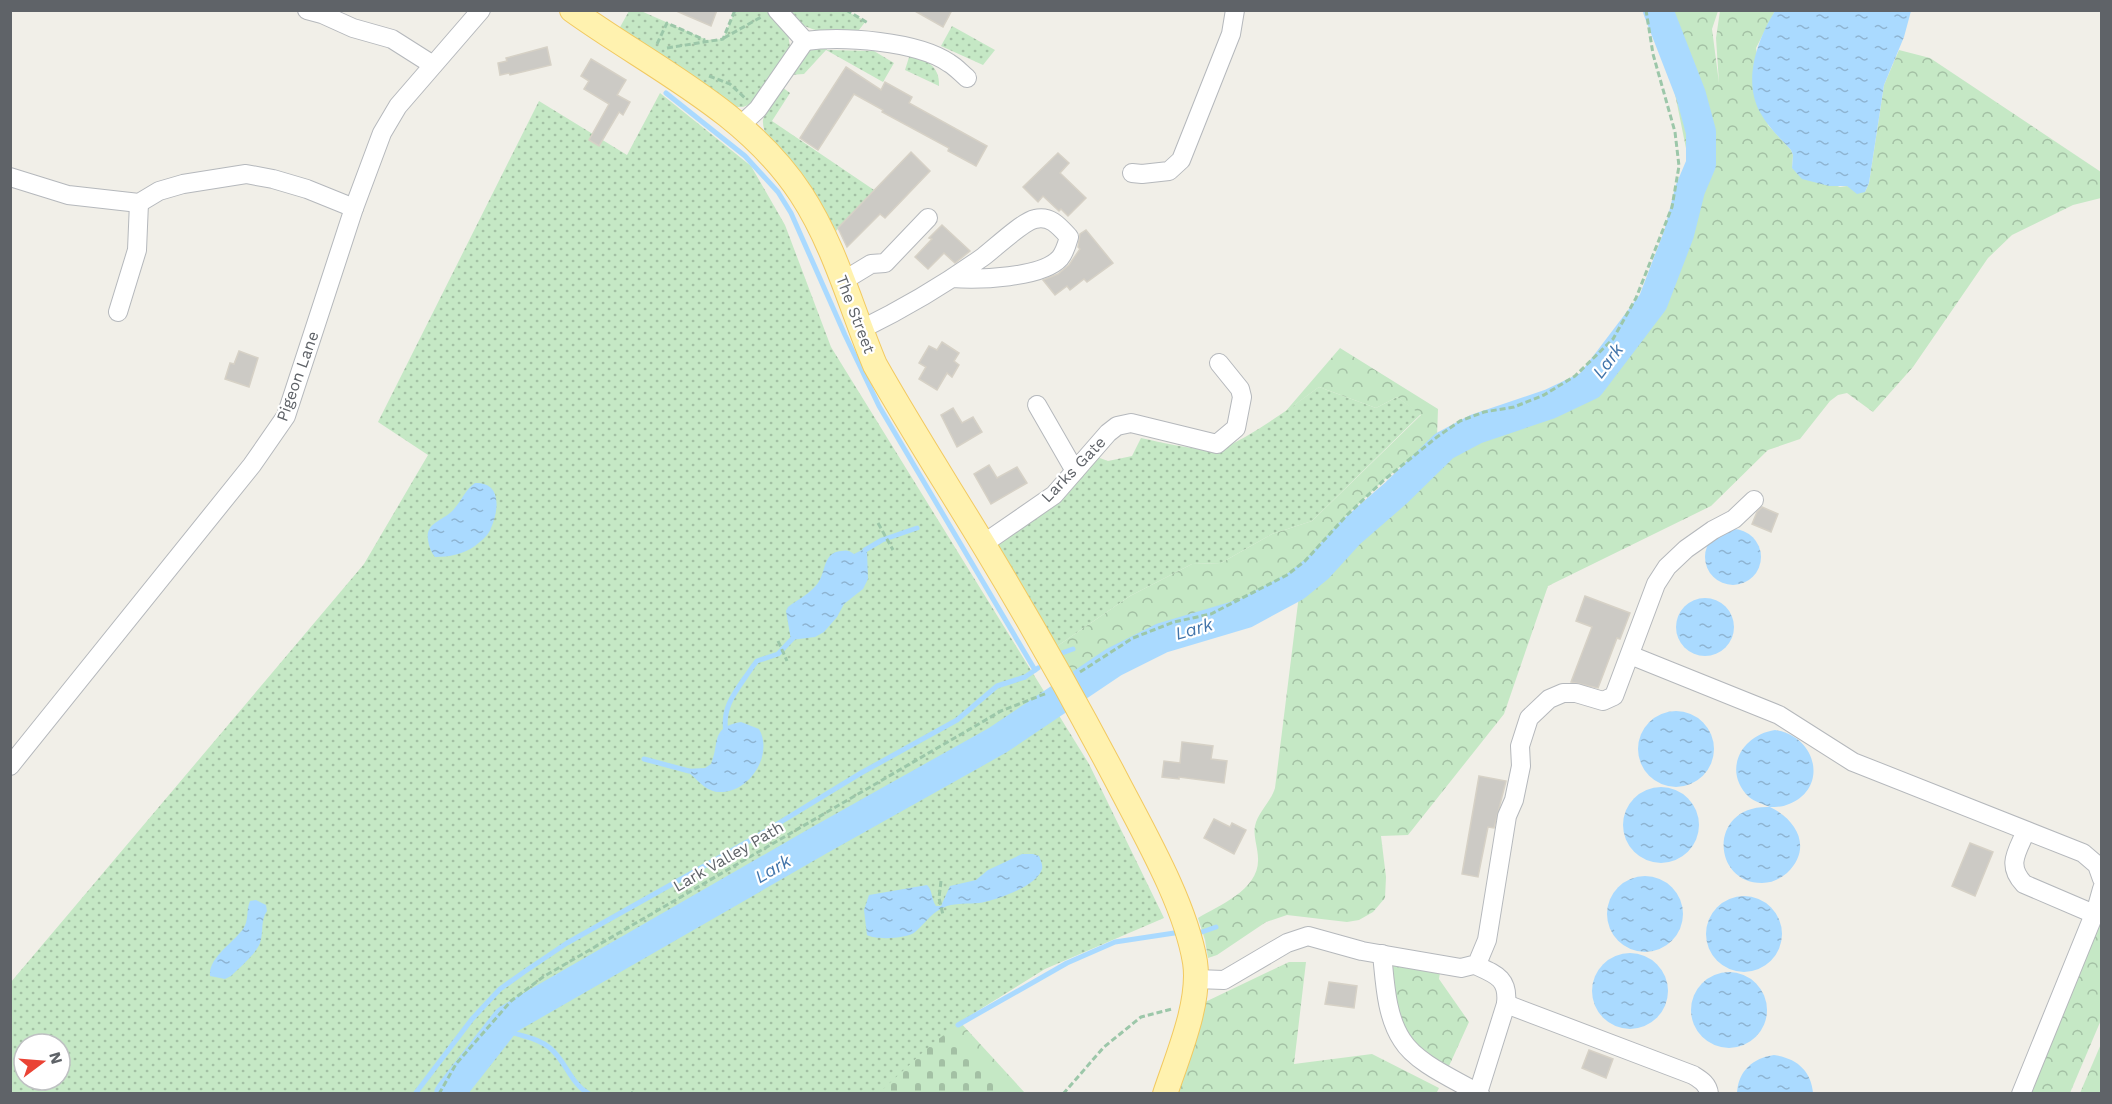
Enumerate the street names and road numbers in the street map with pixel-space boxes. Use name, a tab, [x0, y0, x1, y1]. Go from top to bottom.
street label: The Street	[832, 272, 879, 356]
street label: Pigeon Lane	[272, 329, 323, 424]
street label: Larks Gate	[1037, 432, 1109, 506]
street label: Lark Valley Path	[669, 816, 787, 896]

